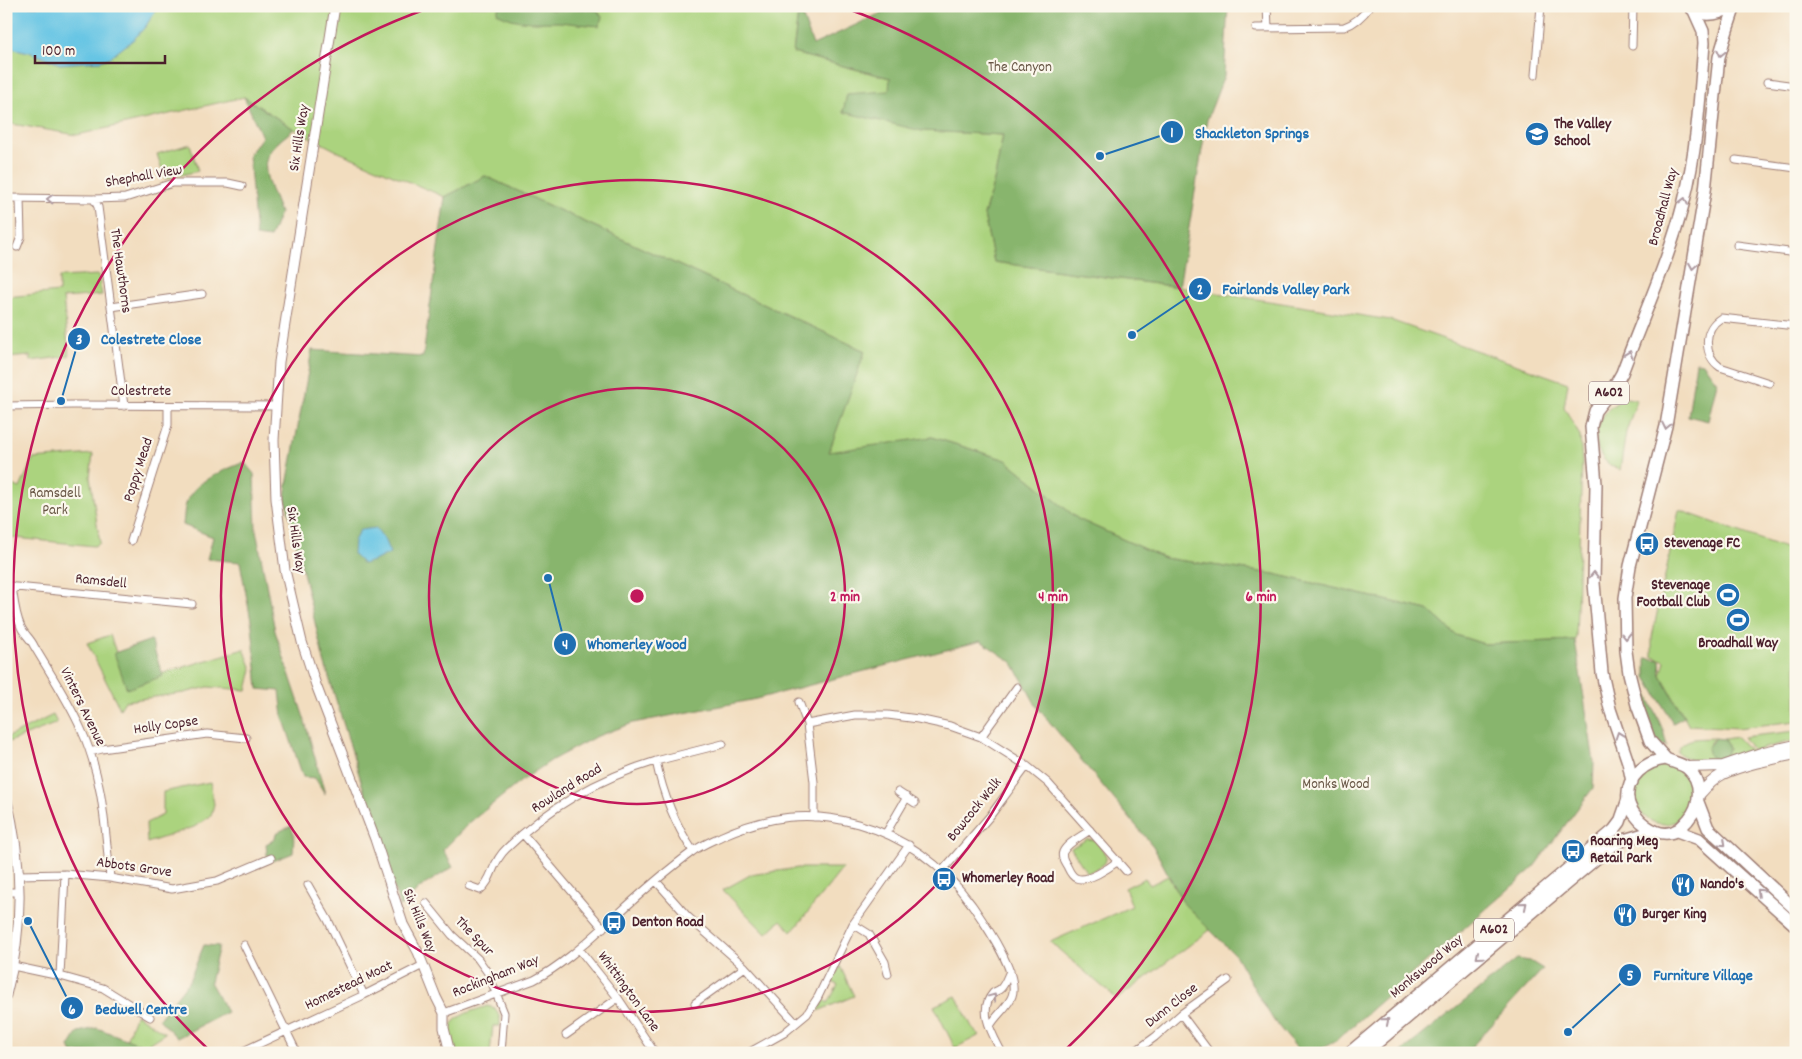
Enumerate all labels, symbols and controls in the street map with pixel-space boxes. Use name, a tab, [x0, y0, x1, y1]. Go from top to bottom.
scale bar	[35, 32, 165, 64]
text: 100 m	[42, 41, 75, 63]
one-way arrow	[1716, 48, 1726, 57]
park label: The Canyon	[988, 57, 1052, 79]
street label: Six Hills Way	[284, 102, 316, 173]
place label: The Valley School	[1554, 114, 1612, 153]
callout: Shackleton Springs	[1159, 117, 1319, 148]
school or university icon: The Valley School	[1524, 121, 1550, 147]
text: 1	[1170, 123, 1174, 145]
text: Shackleton Springs	[1195, 123, 1309, 146]
street label: Shephall View	[104, 159, 185, 195]
street label: Broadhall Way	[1643, 165, 1685, 248]
one-way arrow	[46, 194, 54, 204]
one-way arrow	[1678, 197, 1688, 205]
street label: The Hawthorns	[103, 227, 137, 315]
one-way arrow	[1688, 261, 1698, 270]
callout: Fairlands Valley Park	[1187, 273, 1360, 304]
text: Fairlands Valley Park	[1222, 279, 1350, 302]
text: 2	[1197, 280, 1203, 302]
callout: Colestrete Close	[66, 323, 212, 354]
text: Colestrete Close	[101, 329, 201, 352]
text: 3	[76, 330, 83, 352]
one-way arrow	[1623, 350, 1633, 358]
street label: Colestrete	[111, 381, 172, 403]
road number: A602	[1589, 382, 1629, 404]
one-way arrow	[1661, 421, 1671, 430]
street label: Poppy Mead	[118, 435, 160, 505]
park label: Ramsdell Park	[29, 483, 81, 522]
street label: Six Hills Way	[279, 505, 311, 576]
bus stop icon: Stevenage FC	[1634, 531, 1660, 557]
place label: Stevenage FC	[1664, 533, 1741, 555]
street label: Ramsdell	[74, 568, 128, 596]
one-way arrow	[1589, 571, 1599, 578]
place label: Stevenage Football Club	[1636, 575, 1711, 614]
sports icon: Stevenage Football Club	[1715, 582, 1741, 608]
centre of rings	[628, 587, 646, 605]
text: 2 min	[830, 587, 860, 609]
text: 4 min	[1038, 587, 1068, 609]
text: 6 min	[1246, 587, 1276, 609]
sports icon: Broadhall Way	[1725, 607, 1751, 633]
callout: Whomerley Wood	[552, 628, 697, 659]
one-way arrow	[1621, 632, 1631, 640]
place label: Broadhall Way	[1698, 633, 1779, 655]
text: Whomerley Wood	[587, 634, 687, 657]
text: 4	[562, 635, 568, 657]
street label: Vinters Avenue	[53, 664, 111, 751]
street label: Holly Copse	[132, 711, 200, 741]
one-way arrow	[1615, 731, 1625, 739]
street label: Rowland Road	[527, 759, 607, 819]
street label: Bowcock Walk	[942, 773, 1008, 847]
park label: Monks Wood	[1302, 774, 1370, 796]
place label: Roaring Meg Retail Park	[1590, 831, 1659, 870]
one-way arrow	[1718, 837, 1727, 846]
bus stop icon: Roaring Meg Retail Park	[1560, 838, 1586, 864]
street label: Abbots Grove	[95, 852, 173, 884]
bus stop icon: Whomerley Road	[931, 866, 957, 892]
place label: Whomerley Road	[962, 868, 1054, 890]
restaurant icon: Nando's	[1670, 872, 1696, 898]
place label: Nando's	[1700, 874, 1744, 896]
street label: Six Hills Way	[396, 886, 442, 957]
one-way arrow	[1757, 889, 1766, 898]
one-way arrow	[1518, 902, 1527, 911]
restaurant icon: Burger King	[1612, 902, 1638, 928]
place label: Burger King	[1642, 904, 1707, 926]
bus stop icon: Denton Road	[601, 910, 627, 936]
street label: The Spur	[449, 912, 499, 962]
place label: Denton Road	[632, 912, 704, 934]
road number: A602	[1474, 918, 1514, 942]
street label: Monkswood Way	[1385, 929, 1469, 1004]
street label: Whittington Lane	[591, 947, 665, 1037]
street label: Rockingham Way	[449, 949, 544, 1004]
one-way arrow	[1476, 951, 1485, 959]
street label: Homestead Moat	[301, 955, 397, 1017]
callout: Furniture Village	[1618, 959, 1762, 990]
text: Furniture Village	[1653, 965, 1753, 988]
text: 5	[1627, 966, 1634, 988]
street label: Dunn Close	[1141, 978, 1204, 1034]
callout: Bedwell Centre	[60, 993, 197, 1024]
one-way arrow	[987, 993, 996, 1002]
text: Bedwell Centre	[95, 999, 187, 1022]
text: 6	[68, 1000, 76, 1022]
one-way arrow	[1380, 1019, 1389, 1027]

